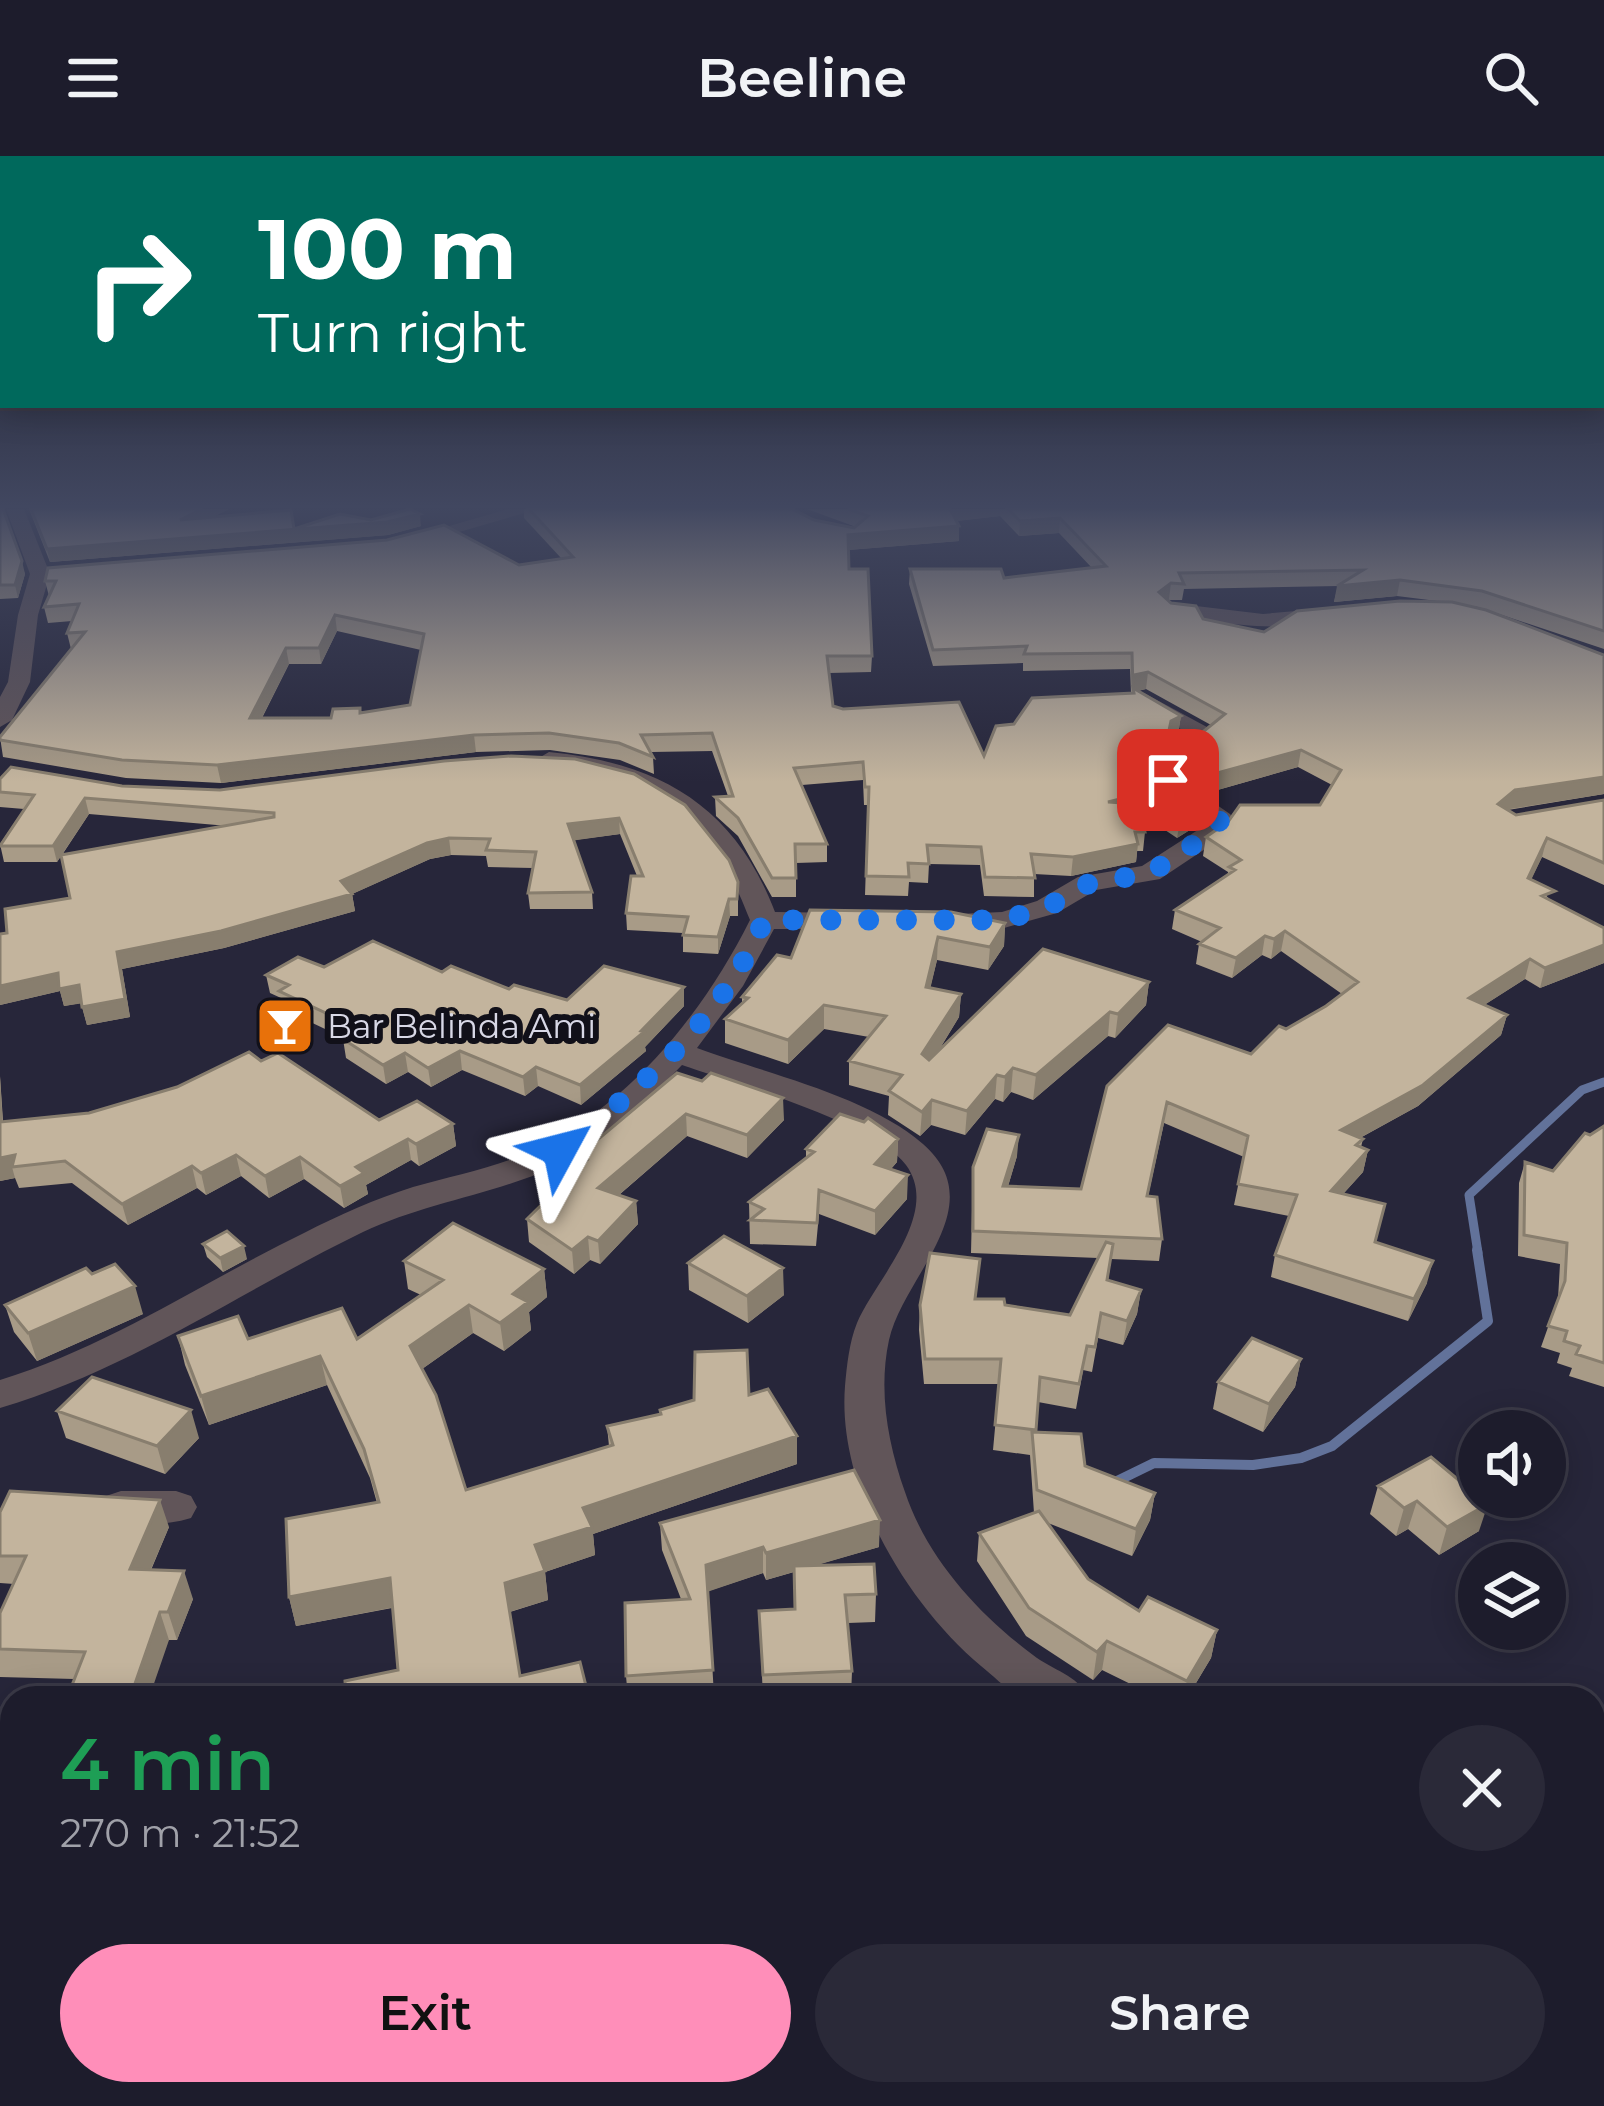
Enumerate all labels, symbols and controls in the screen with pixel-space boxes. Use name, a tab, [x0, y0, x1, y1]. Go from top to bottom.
icon: menu	[60, 45, 126, 111]
text: Beeline	[697, 45, 907, 111]
icon: search	[1478, 45, 1544, 111]
text: 100 m	[258, 198, 517, 300]
icon: right	[60, 204, 216, 360]
text: Turn right	[258, 300, 528, 366]
pin	[1117, 729, 1219, 831]
icon: arrive	[1135, 747, 1201, 813]
bar icon: Bar Belinda Ami	[254, 995, 316, 1057]
place label: Bar Belinda Ami	[327, 1006, 596, 1046]
position arrow	[497, 1087, 623, 1213]
map controls	[1458, 1410, 1566, 1650]
button: sound	[1458, 1410, 1566, 1518]
button: layers	[1458, 1542, 1566, 1650]
text: 4 min	[60, 1720, 275, 1808]
button: close	[1419, 1725, 1545, 1851]
text: 270 m · 21:52	[60, 1809, 300, 1857]
button: Exit	[60, 1944, 791, 2082]
button: Share	[815, 1944, 1545, 2082]

